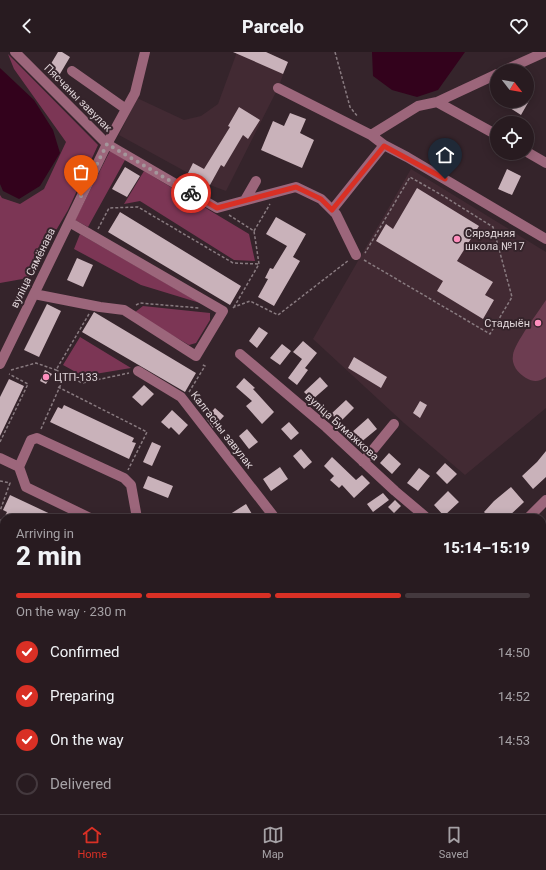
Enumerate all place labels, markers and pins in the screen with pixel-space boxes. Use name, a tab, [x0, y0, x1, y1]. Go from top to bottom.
pin	[428, 138, 462, 179]
pin	[64, 155, 98, 196]
place label: Сярэдняя школа №17	[465, 227, 525, 253]
marker: Сярэдняя школа №17	[452, 234, 462, 244]
place label: Стадыён	[484, 317, 530, 330]
marker: Стадыён	[533, 318, 543, 328]
place label: ЦТП-133	[54, 371, 98, 384]
marker: ЦТП-133	[41, 372, 51, 382]

